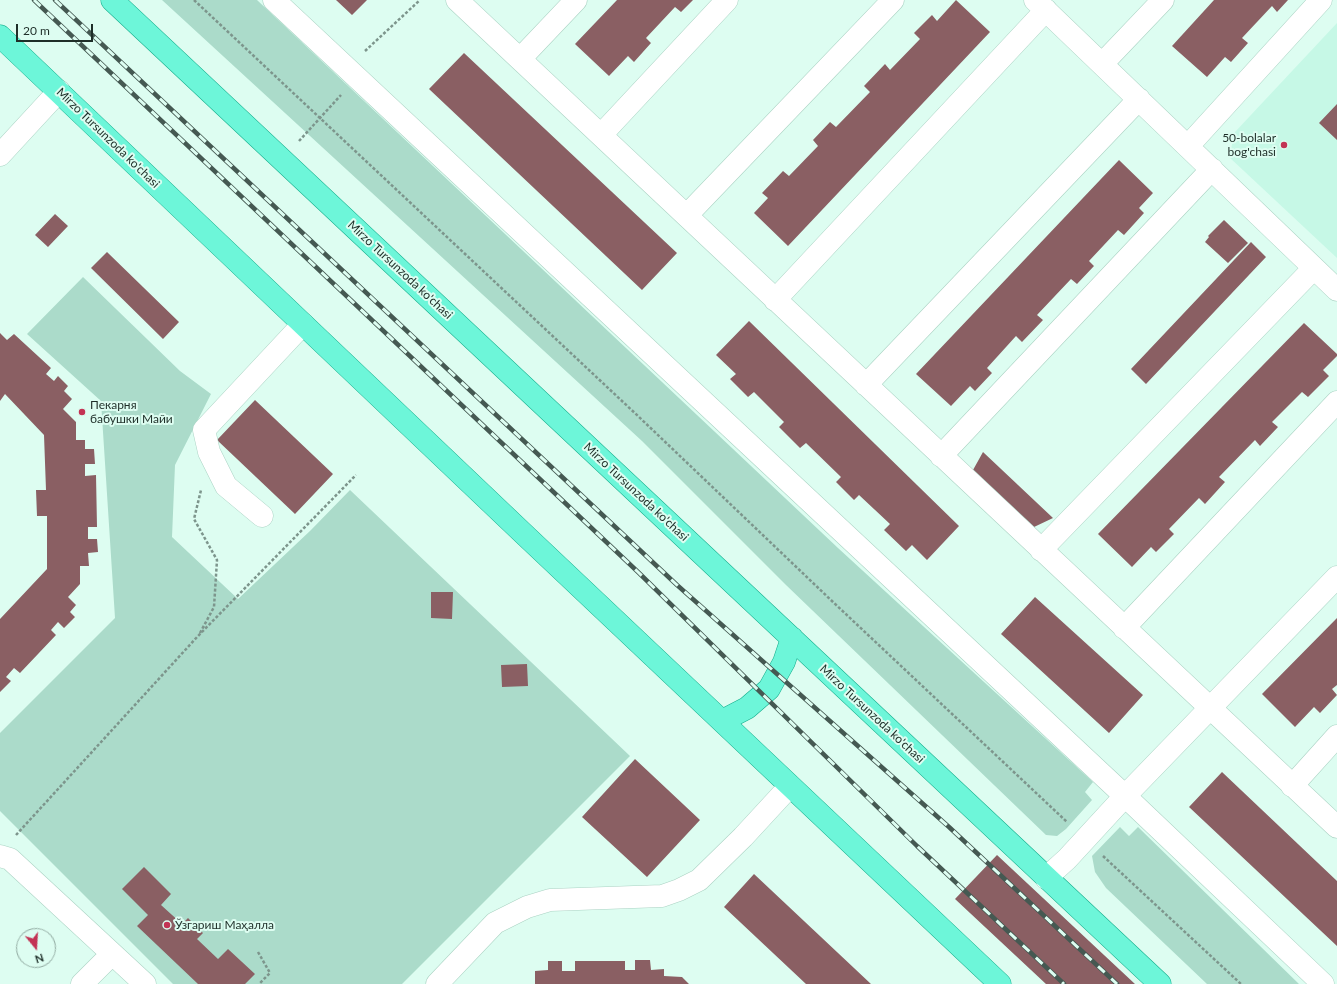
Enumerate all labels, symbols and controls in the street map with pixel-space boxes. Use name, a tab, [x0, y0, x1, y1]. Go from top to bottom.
scale bar	[18, 16, 95, 42]
text: 20 m	[23, 23, 50, 38]
street label: Mirzo Tursunzoda ko'chasi	[53, 85, 163, 191]
place label: 50-bolalar bog'chasi	[1222, 131, 1276, 159]
marker: 50-bolalar bog'chasi	[1279, 140, 1289, 150]
street label: Mirzo Tursunzoda ko'chasi	[345, 218, 455, 322]
place label: Пекарня бабушки Майи	[90, 398, 173, 426]
marker: Пекарня бабушки Майи	[77, 407, 87, 417]
street label: Mirzo Tursunzoda ko'chasi	[581, 440, 691, 544]
street label: Mirzo Tursunzoda ko'chasi	[817, 662, 927, 766]
place label: Ўзгариш Маҳалла	[175, 918, 274, 932]
marker: Ўзгариш Маҳалла	[162, 920, 172, 930]
north arrow	[16, 928, 56, 968]
text: N	[34, 951, 46, 966]

